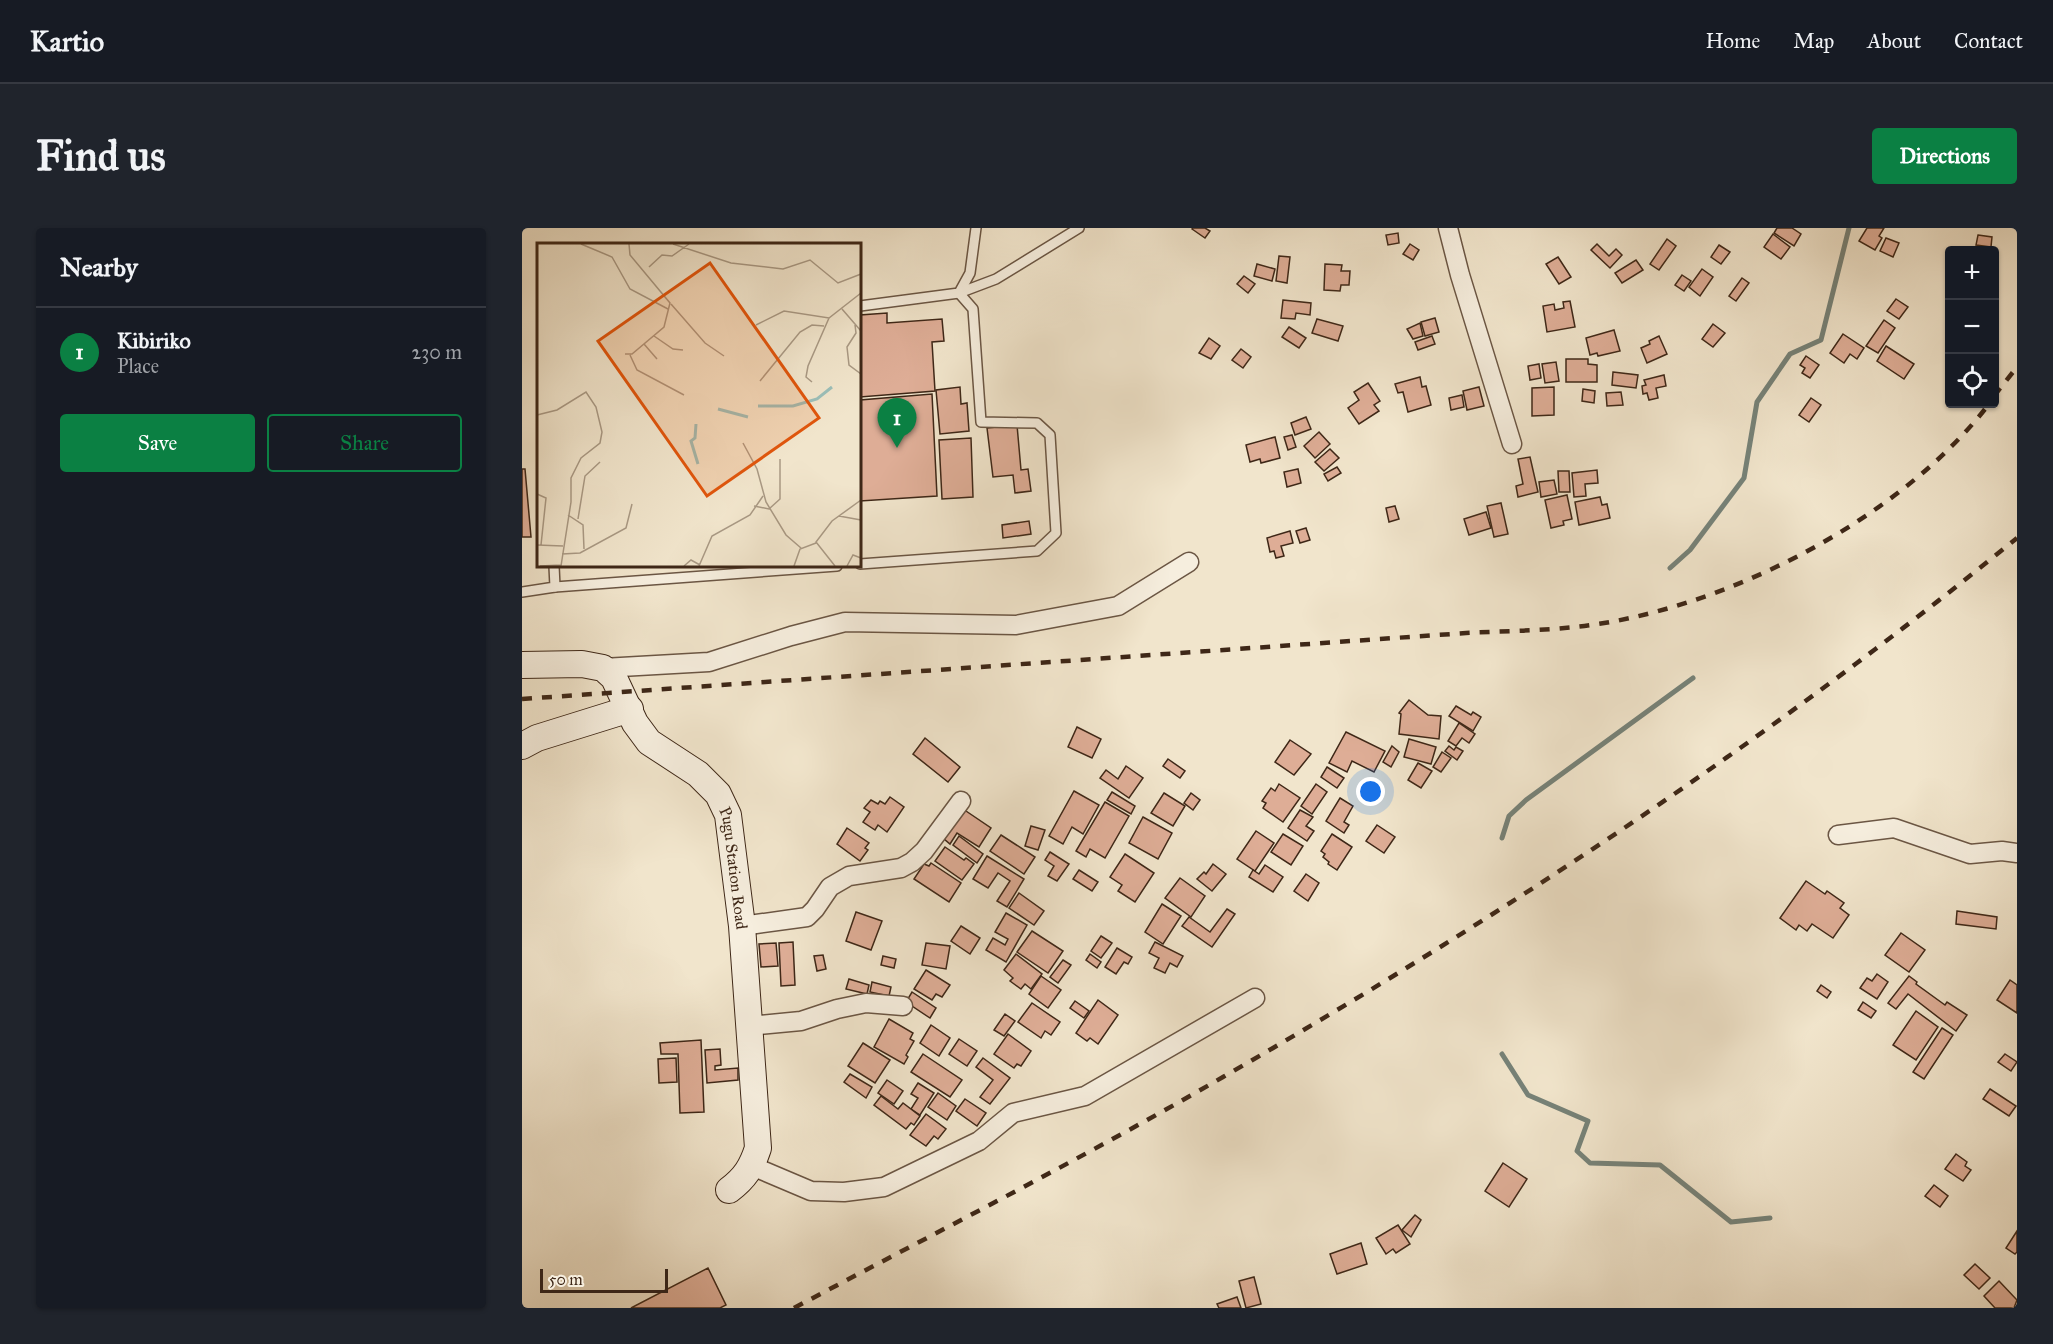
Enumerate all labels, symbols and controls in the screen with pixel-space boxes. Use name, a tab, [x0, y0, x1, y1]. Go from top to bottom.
text: Kartio	[30, 24, 104, 59]
text: Home	[1705, 28, 1760, 54]
text: Map	[1793, 28, 1834, 54]
text: About	[1867, 28, 1921, 54]
text: Contact	[1954, 28, 2023, 54]
button: Directions	[1872, 128, 2017, 184]
text: Find us	[36, 130, 166, 182]
inset map	[537, 243, 861, 567]
map controls	[1945, 246, 1999, 408]
button: +	[1945, 246, 1999, 300]
text: Nearby	[60, 251, 138, 283]
button: −	[1945, 300, 1999, 354]
text: Kibiriko	[117, 327, 191, 354]
text: 1	[76, 340, 83, 364]
text: 230 m	[411, 340, 462, 364]
text: Place	[117, 354, 159, 378]
button: locate	[1945, 354, 1999, 408]
pin: 1	[878, 398, 916, 448]
button: Save	[60, 414, 255, 472]
button: Share	[267, 414, 462, 472]
your location	[1356, 777, 1385, 806]
street label: Pugu Station Road	[716, 803, 752, 930]
scale bar	[540, 1266, 668, 1294]
text: 50 m	[549, 1270, 583, 1289]

